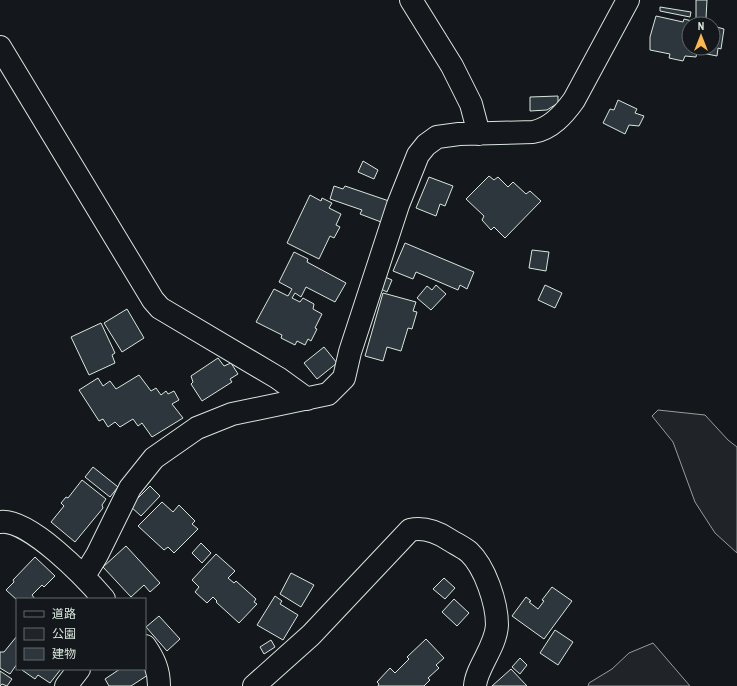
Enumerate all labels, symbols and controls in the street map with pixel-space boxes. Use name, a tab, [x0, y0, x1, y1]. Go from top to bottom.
north arrow	[681, 16, 721, 56]
text: N	[698, 19, 704, 33]
legend	[16, 598, 146, 670]
text: 道路	[52, 606, 76, 622]
text: 公園	[52, 626, 76, 642]
text: 建物	[52, 646, 76, 662]

